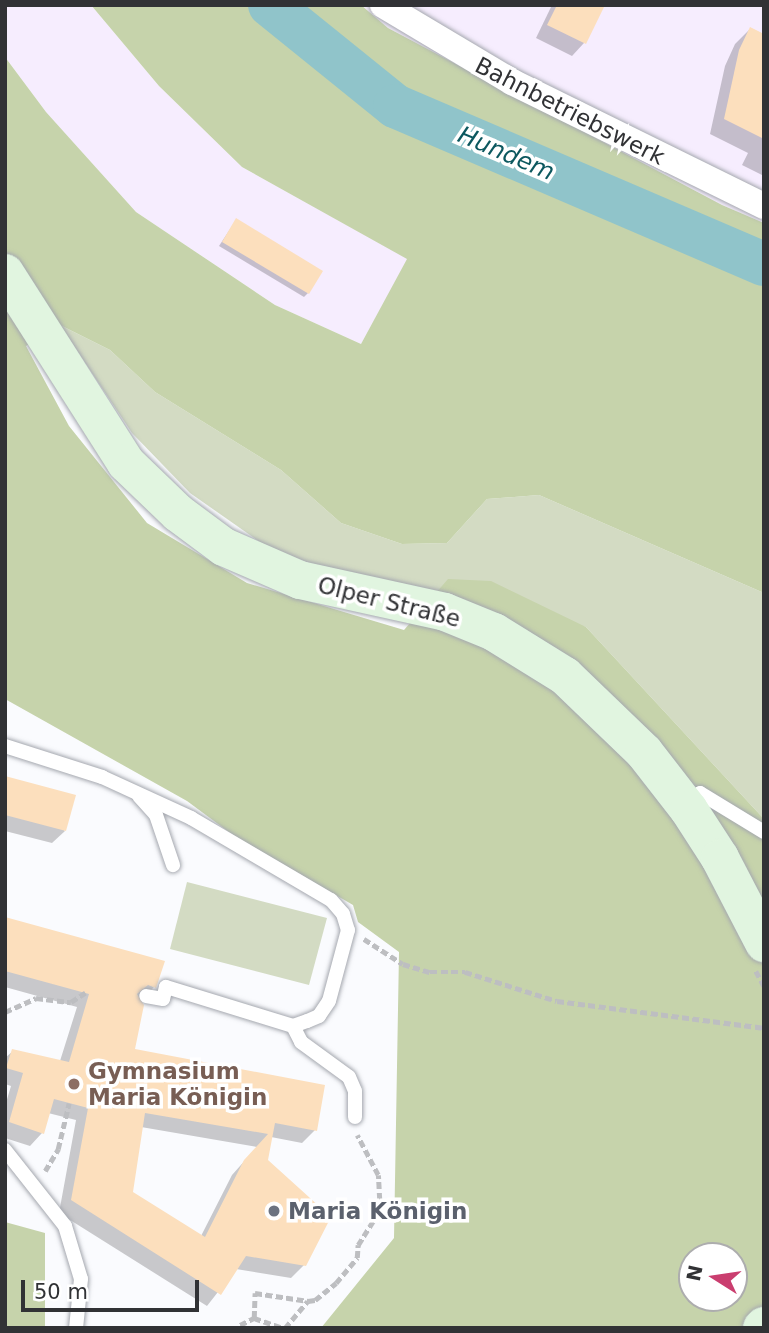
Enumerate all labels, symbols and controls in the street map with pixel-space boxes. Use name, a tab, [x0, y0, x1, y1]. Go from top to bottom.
street label: Bahnbetriebswerk	[471, 51, 669, 171]
water label: Hundem	[453, 121, 559, 187]
street label: Olper Straße	[315, 571, 463, 633]
place label: Gymnasium Maria Königin	[88, 1057, 267, 1111]
marker: Gymnasium Maria Königin	[66, 1076, 82, 1092]
place label: Maria Königin	[288, 1197, 467, 1225]
marker: Maria Königin	[266, 1203, 282, 1219]
north arrow	[678, 1242, 748, 1312]
text: N	[682, 1263, 707, 1283]
scale bar	[24, 1266, 203, 1310]
text: 50 m	[34, 1280, 88, 1304]

